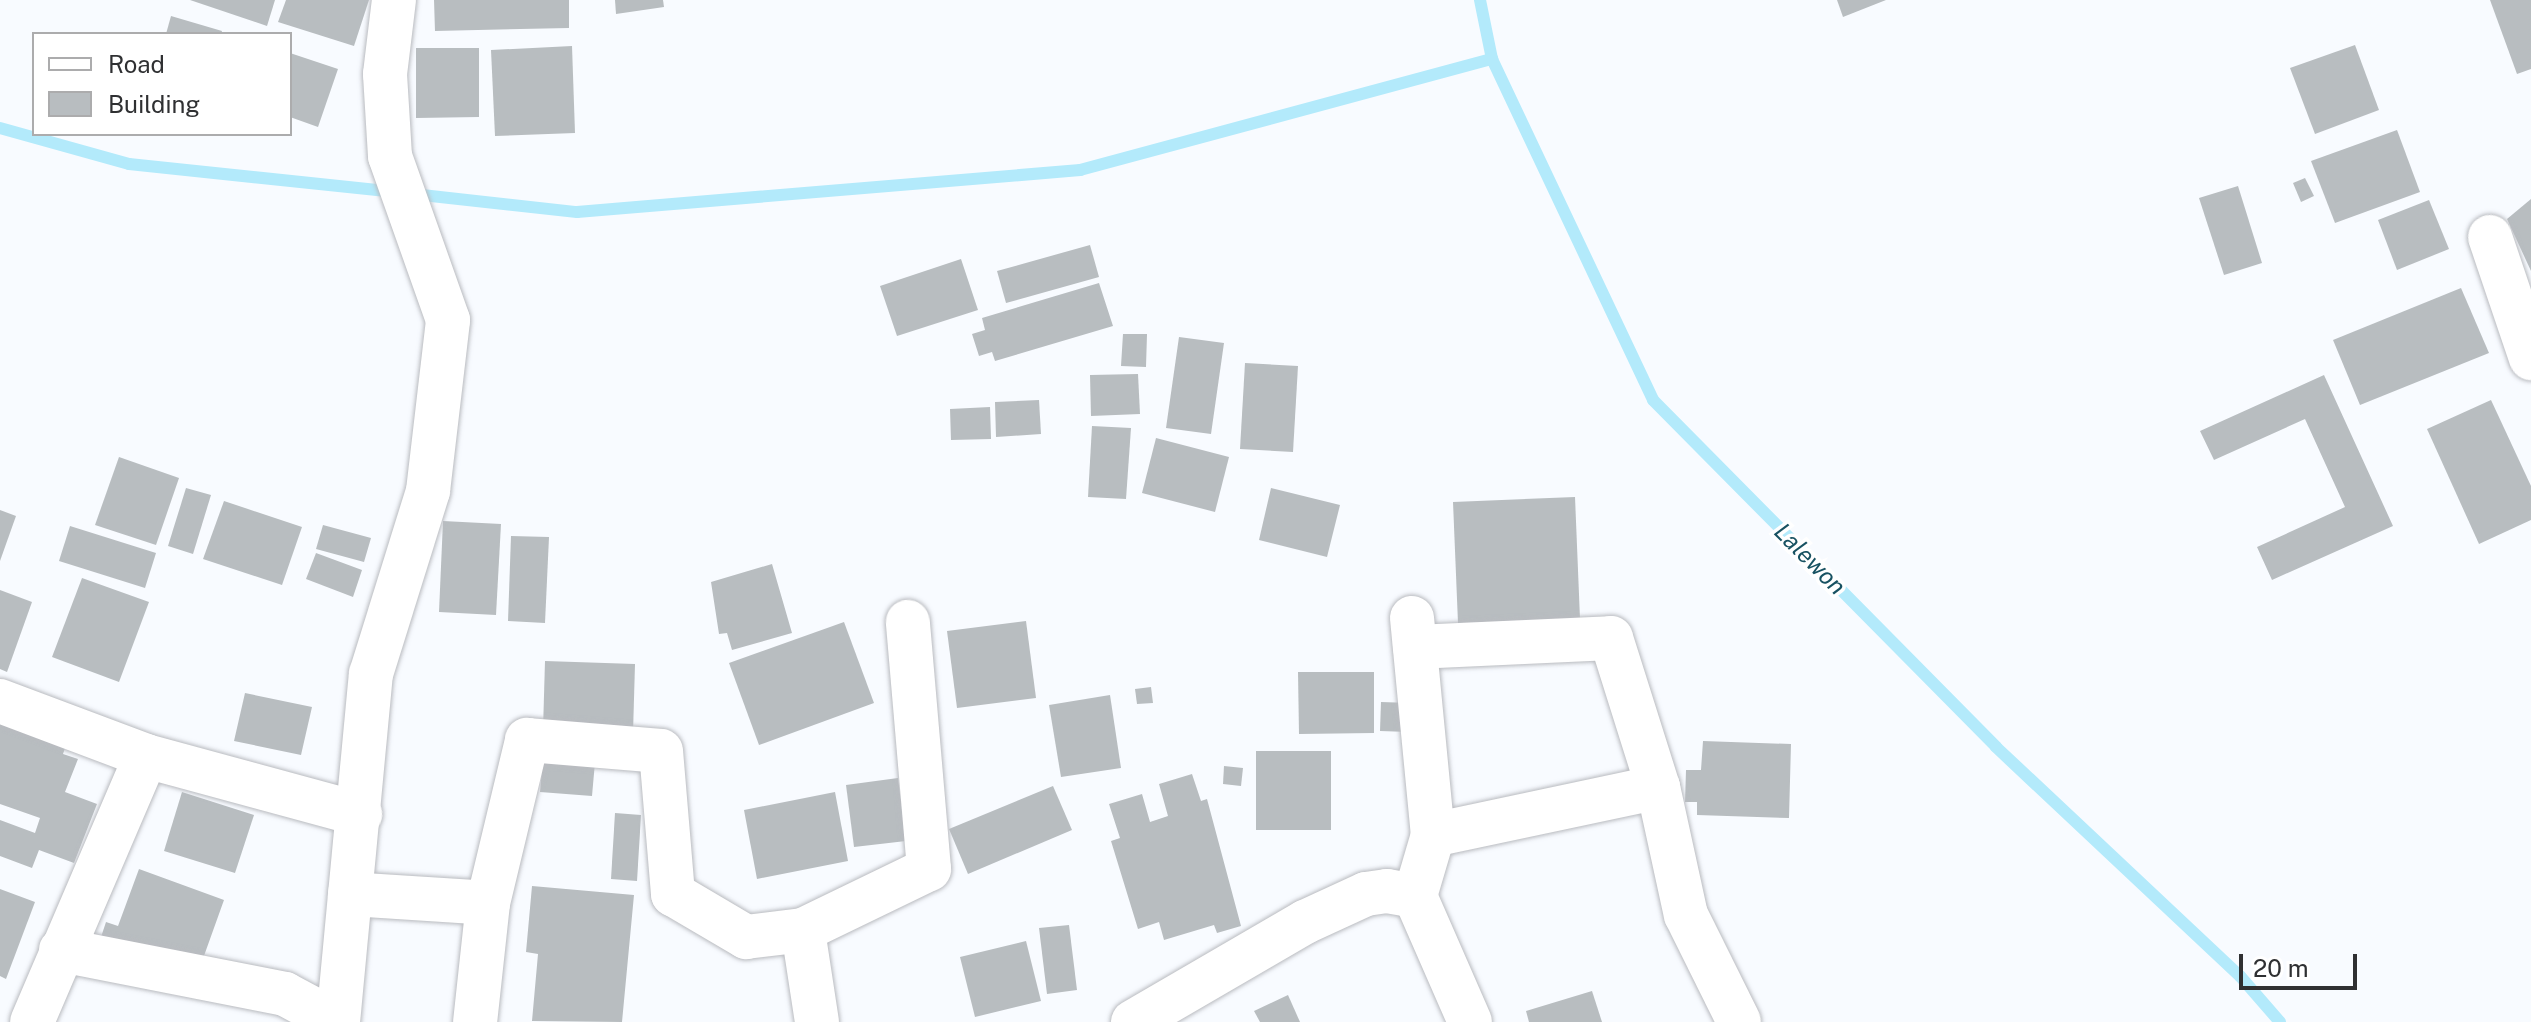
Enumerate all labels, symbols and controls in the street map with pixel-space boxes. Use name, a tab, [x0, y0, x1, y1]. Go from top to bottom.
legend	[32, 32, 292, 136]
text: Road	[108, 50, 165, 78]
text: Building	[108, 90, 200, 118]
water label: Lalewon	[1768, 517, 1852, 601]
scale bar	[2243, 938, 2361, 988]
text: 20 m	[2253, 954, 2309, 982]

